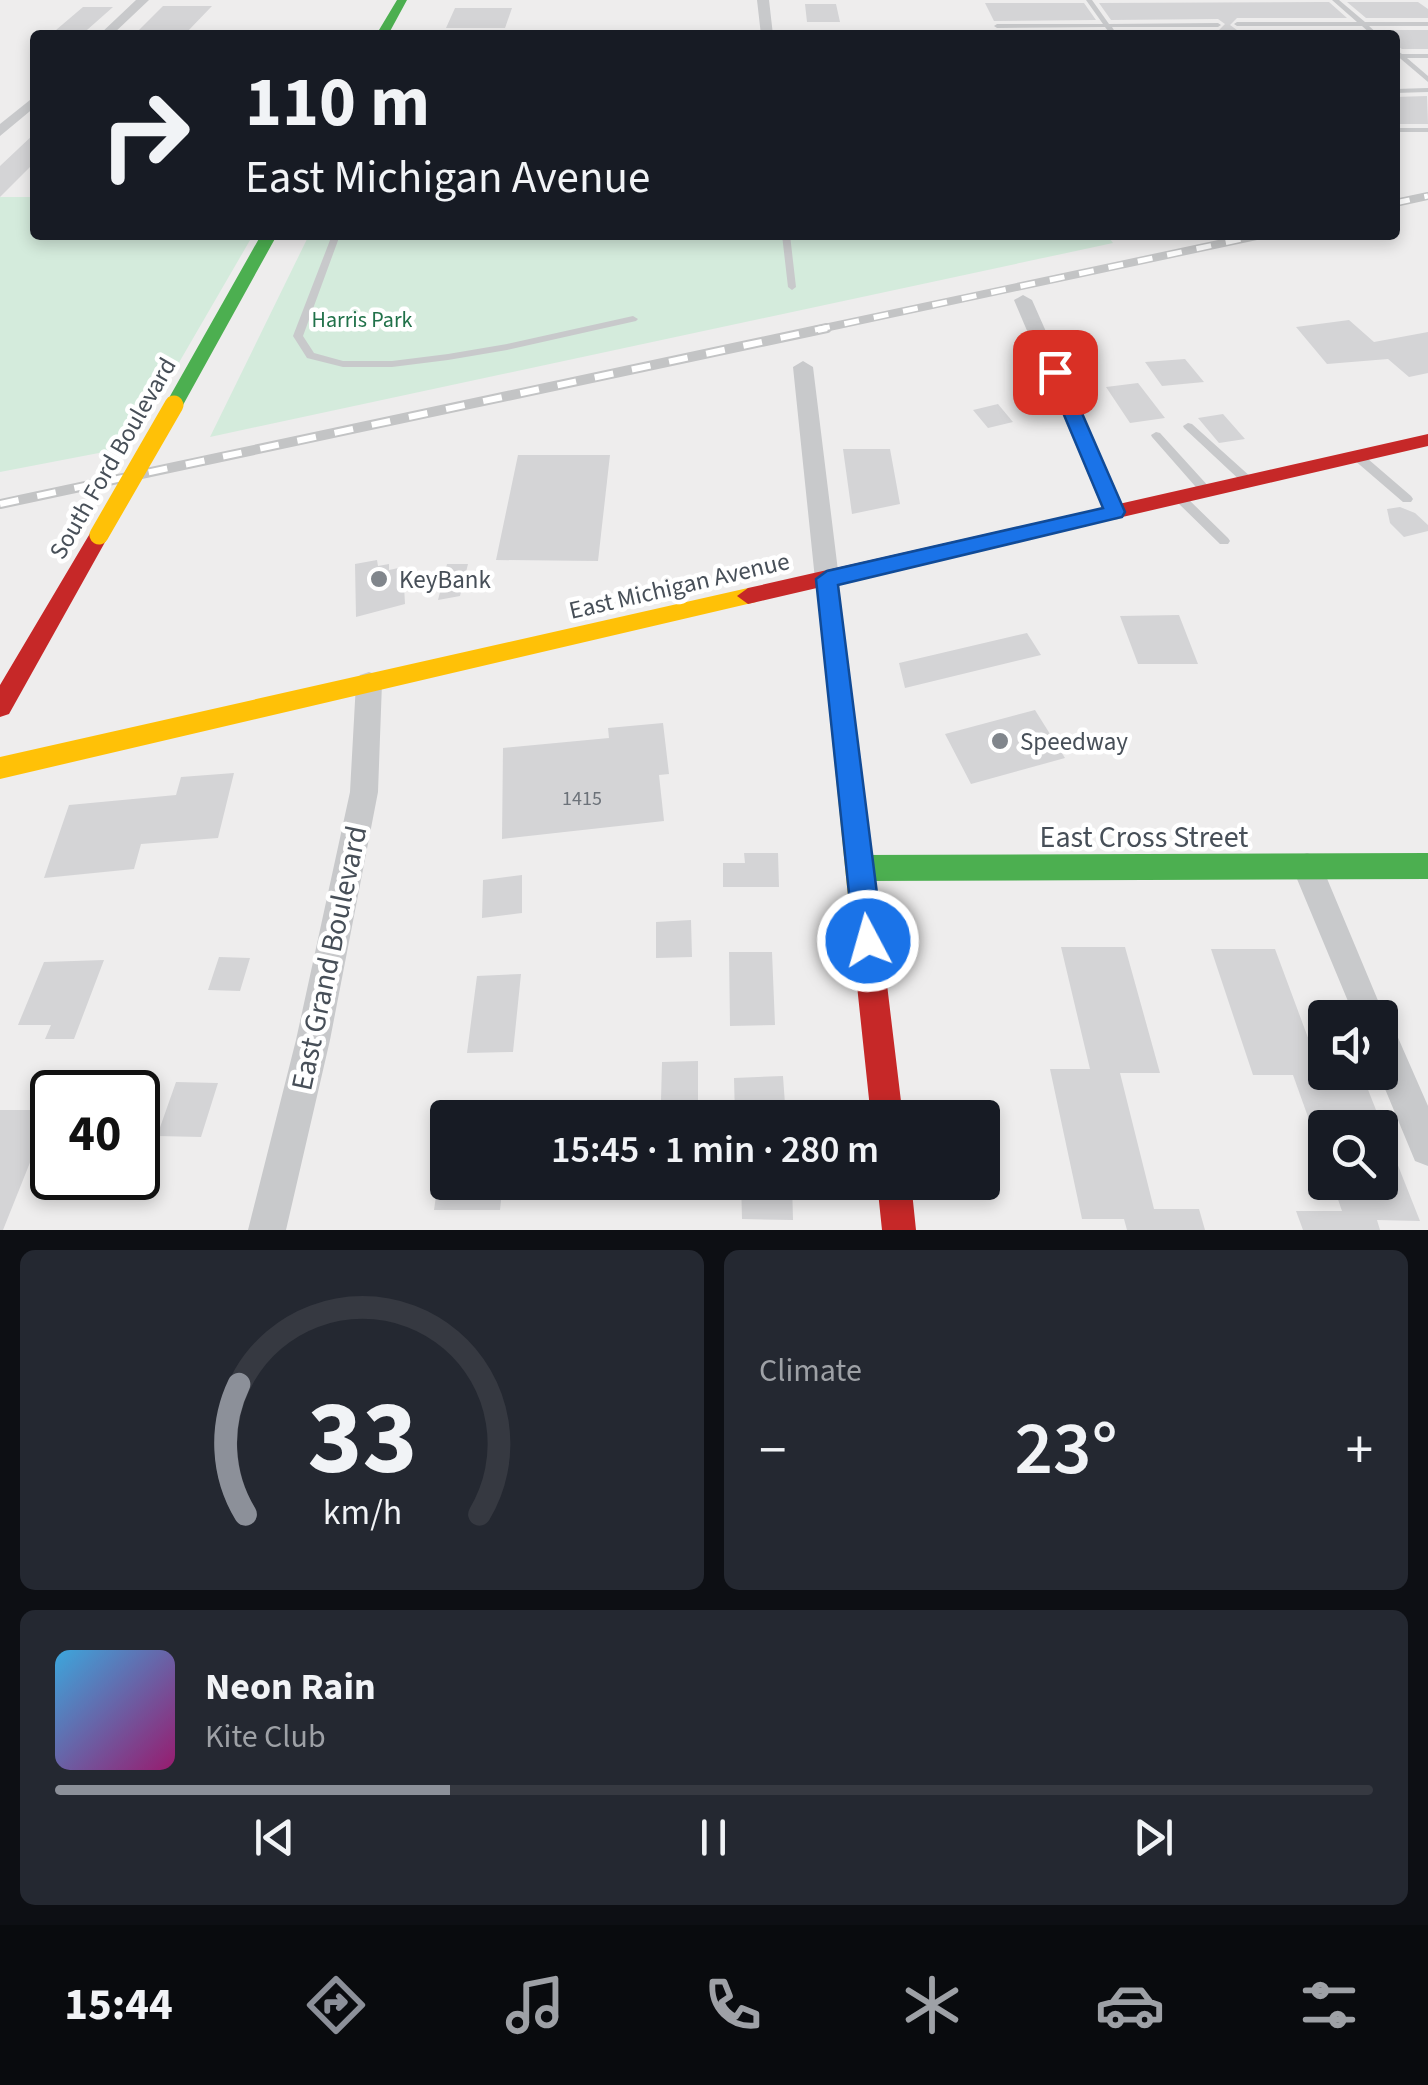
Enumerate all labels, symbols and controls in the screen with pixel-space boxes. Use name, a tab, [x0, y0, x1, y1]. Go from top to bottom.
text: 110 m	[245, 53, 430, 153]
icon: right	[80, 70, 210, 200]
text: East Michigan Avenue	[245, 146, 650, 210]
park label: Harris Park	[312, 304, 413, 336]
pin	[1013, 330, 1098, 415]
icon: arrive	[1028, 345, 1083, 400]
street label: South Ford Boulevard	[40, 351, 185, 566]
street label: East Michigan Avenue	[565, 543, 793, 629]
place label: KeyBank	[399, 562, 491, 598]
marker: KeyBank	[368, 568, 390, 590]
place label: Speedway	[1020, 724, 1128, 760]
marker: Speedway	[989, 730, 1011, 752]
house number: 1415	[562, 785, 602, 813]
street label: East Cross Street	[1040, 816, 1248, 859]
street label: East Grand Boulevard	[280, 822, 379, 1094]
position arrow	[816, 889, 920, 993]
map controls	[1308, 1000, 1398, 1200]
button: sound	[1308, 1000, 1398, 1090]
speed limit sign: 40	[30, 1070, 160, 1200]
button: search	[1308, 1110, 1398, 1200]
text: 15:45 · 1 min · 280 m	[551, 1123, 879, 1177]
text: Climate	[759, 1348, 862, 1394]
text: 33	[307, 1366, 417, 1514]
text: 23°	[1014, 1396, 1118, 1503]
text: −	[759, 1412, 786, 1490]
text: +	[1346, 1412, 1373, 1490]
text: km/h	[322, 1487, 402, 1538]
text: Neon Rain	[205, 1660, 376, 1714]
text: Kite Club	[205, 1714, 326, 1760]
icon: previous	[247, 1810, 302, 1865]
icon: pause	[686, 1810, 741, 1865]
icon: next	[1126, 1810, 1181, 1865]
icon: directions	[301, 1970, 371, 2040]
icon: music	[500, 1970, 570, 2040]
icon: phone	[698, 1970, 768, 2040]
icon: climate	[897, 1970, 967, 2040]
icon: car	[1095, 1970, 1165, 2040]
icon: filters	[1294, 1970, 1364, 2040]
text: 15:44	[64, 1973, 173, 2037]

